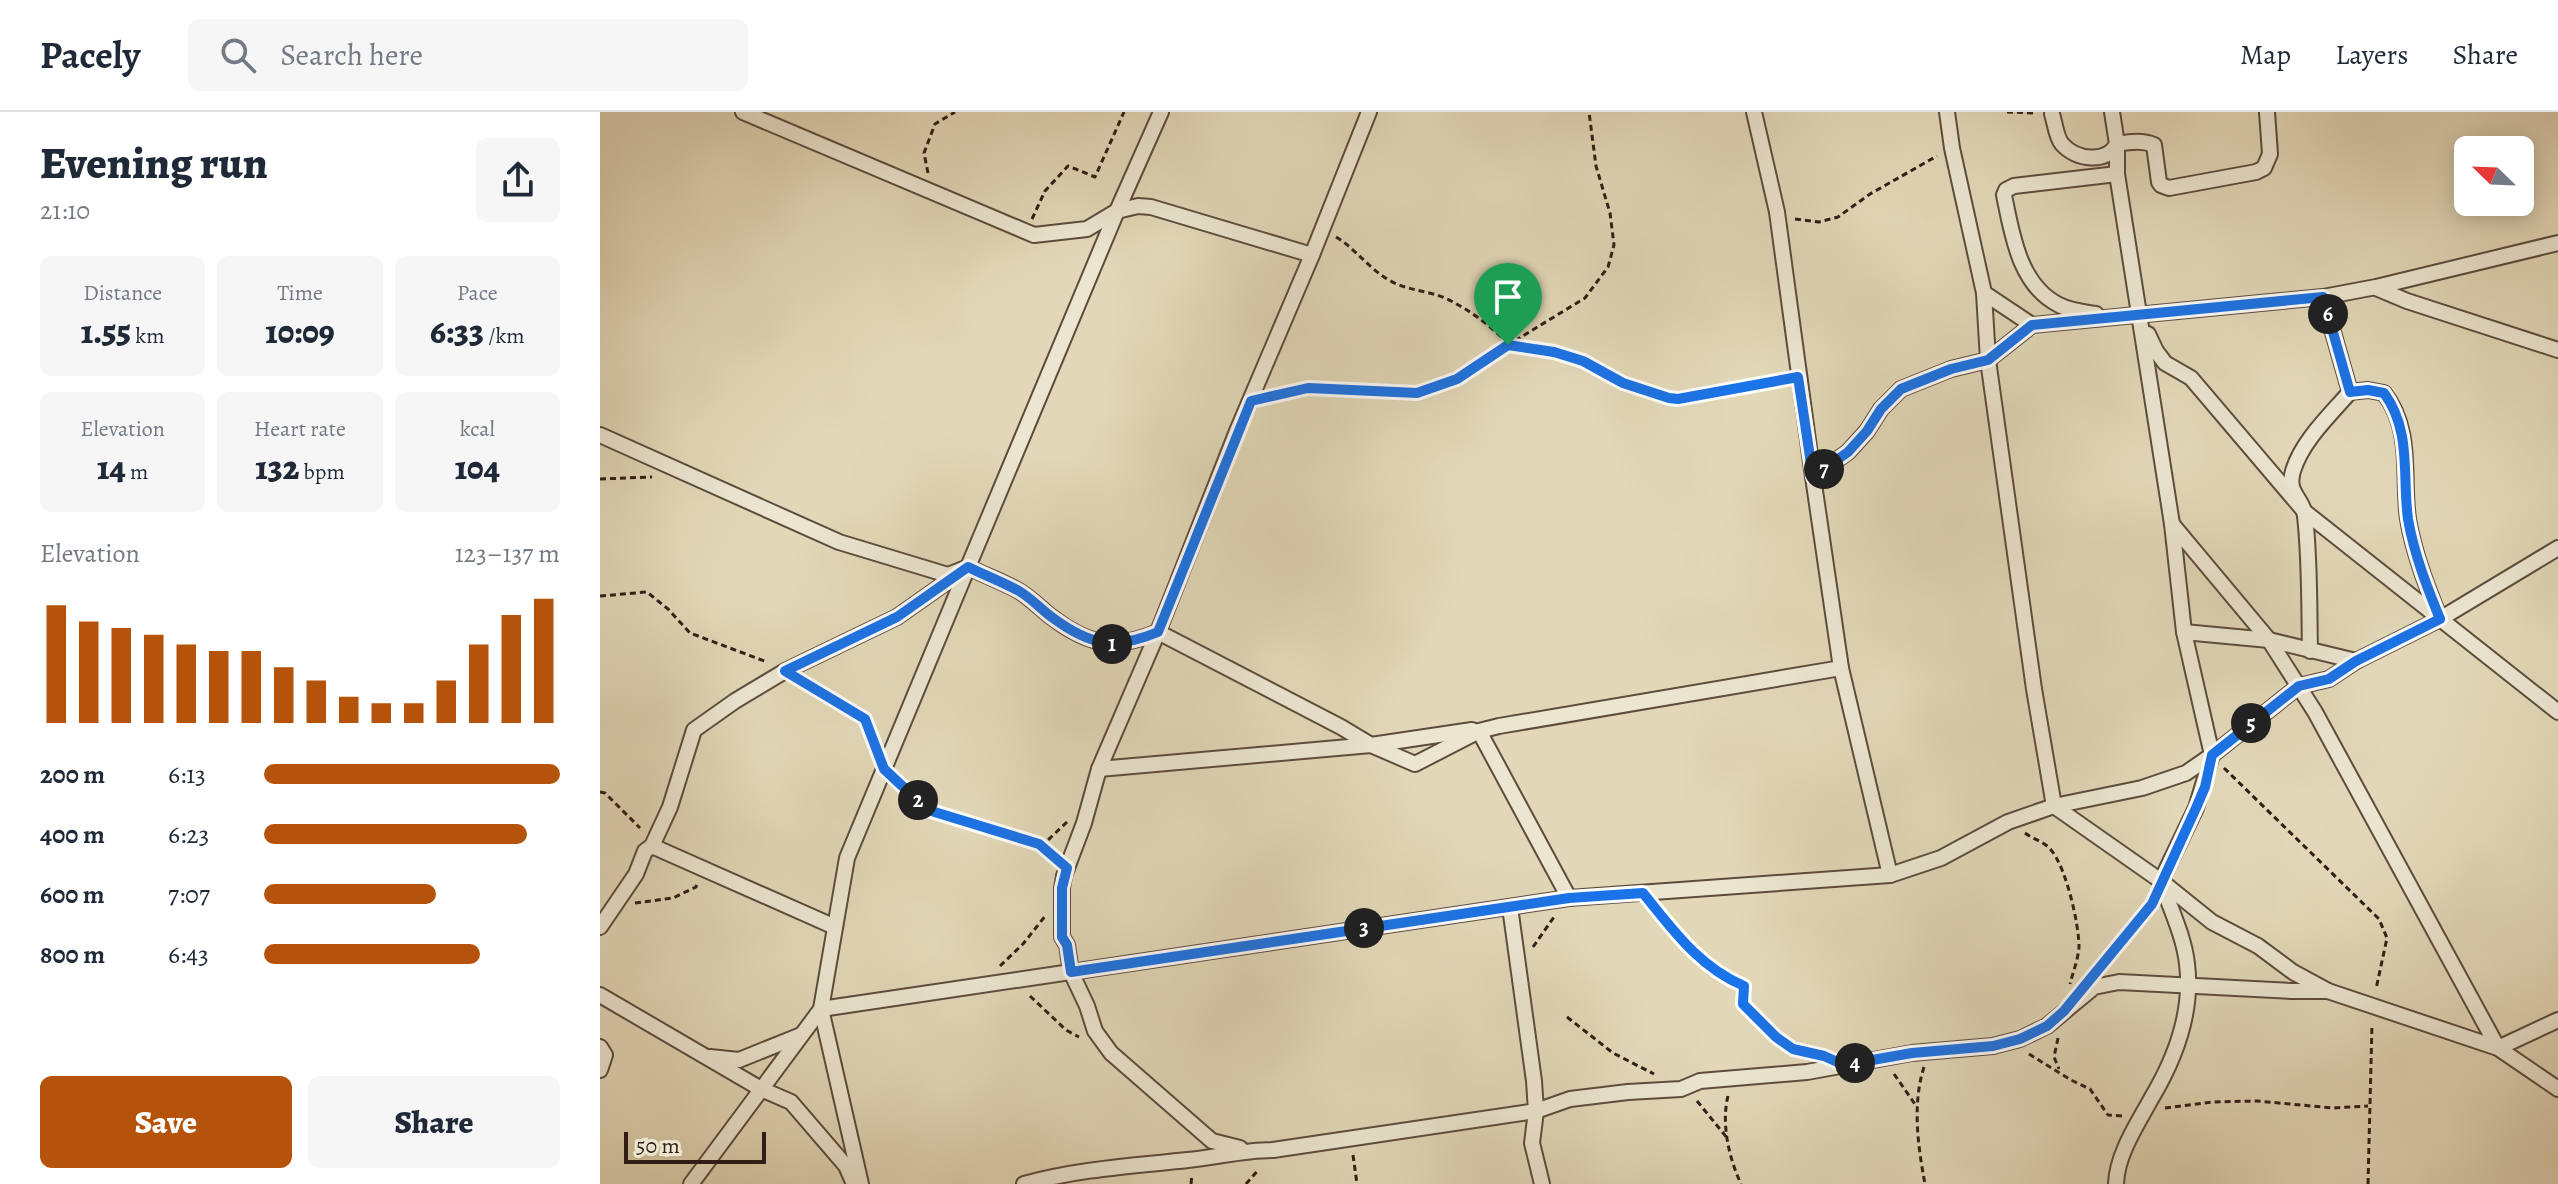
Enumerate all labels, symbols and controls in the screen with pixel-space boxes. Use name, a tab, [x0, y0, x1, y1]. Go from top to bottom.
search box	[188, 19, 748, 91]
text: Pacely	[40, 29, 140, 81]
icon: search	[216, 33, 260, 77]
text: Search here	[280, 35, 423, 75]
text: Map	[2240, 36, 2291, 74]
text: Layers	[2335, 36, 2408, 74]
text: Share	[2452, 36, 2518, 74]
text: Evening run	[40, 133, 268, 193]
north arrow	[2454, 136, 2534, 216]
map controls	[2454, 136, 2534, 216]
button: share	[476, 138, 560, 222]
text: 21:10	[40, 193, 90, 228]
pin	[1474, 263, 1542, 345]
icon: arrive	[1486, 275, 1530, 319]
text: Distance	[83, 278, 162, 308]
text: Time	[277, 278, 323, 308]
text: Pace	[457, 278, 498, 308]
pin: 6	[2308, 294, 2348, 334]
text: 6	[2323, 299, 2333, 329]
text: 1.55	[81, 308, 131, 355]
text: 10:09	[265, 308, 335, 355]
text: 6:33	[430, 308, 484, 355]
text: km	[131, 321, 165, 351]
text: /km	[484, 321, 525, 351]
text: Elevation	[80, 414, 165, 444]
text: Heart rate	[254, 414, 346, 444]
text: kcal	[460, 414, 495, 444]
text: 14	[97, 444, 126, 491]
text: 132	[255, 444, 299, 491]
text: 104	[455, 444, 500, 491]
pin: 7	[1804, 449, 1844, 489]
text: 7	[1819, 454, 1829, 484]
text: m	[126, 457, 148, 487]
text: bpm	[299, 457, 345, 487]
text: Elevation	[40, 536, 140, 571]
text: 123–137 m	[455, 536, 560, 571]
pin: 1	[1092, 624, 1132, 664]
text: 1	[1108, 629, 1116, 659]
pin: 5	[2231, 703, 2271, 743]
text: 5	[2246, 708, 2256, 738]
text: 200 m	[40, 757, 105, 792]
text: 6:13	[168, 757, 206, 792]
pin: 2	[898, 780, 938, 820]
text: 2	[913, 785, 923, 815]
text: 400 m	[40, 817, 105, 852]
text: 6:23	[168, 817, 209, 852]
text: 600 m	[40, 877, 105, 912]
text: 7:07	[168, 877, 210, 912]
pin: 3	[1344, 908, 1384, 948]
text: 3	[1359, 913, 1369, 943]
text: 800 m	[40, 937, 105, 972]
text: 6:43	[168, 937, 209, 972]
pin: 4	[1835, 1043, 1875, 1083]
text: 4	[1850, 1048, 1860, 1078]
button: Save	[40, 1076, 292, 1168]
button: Share	[308, 1076, 560, 1168]
scale bar	[624, 1128, 766, 1164]
text: 50 m	[636, 1131, 680, 1161]

